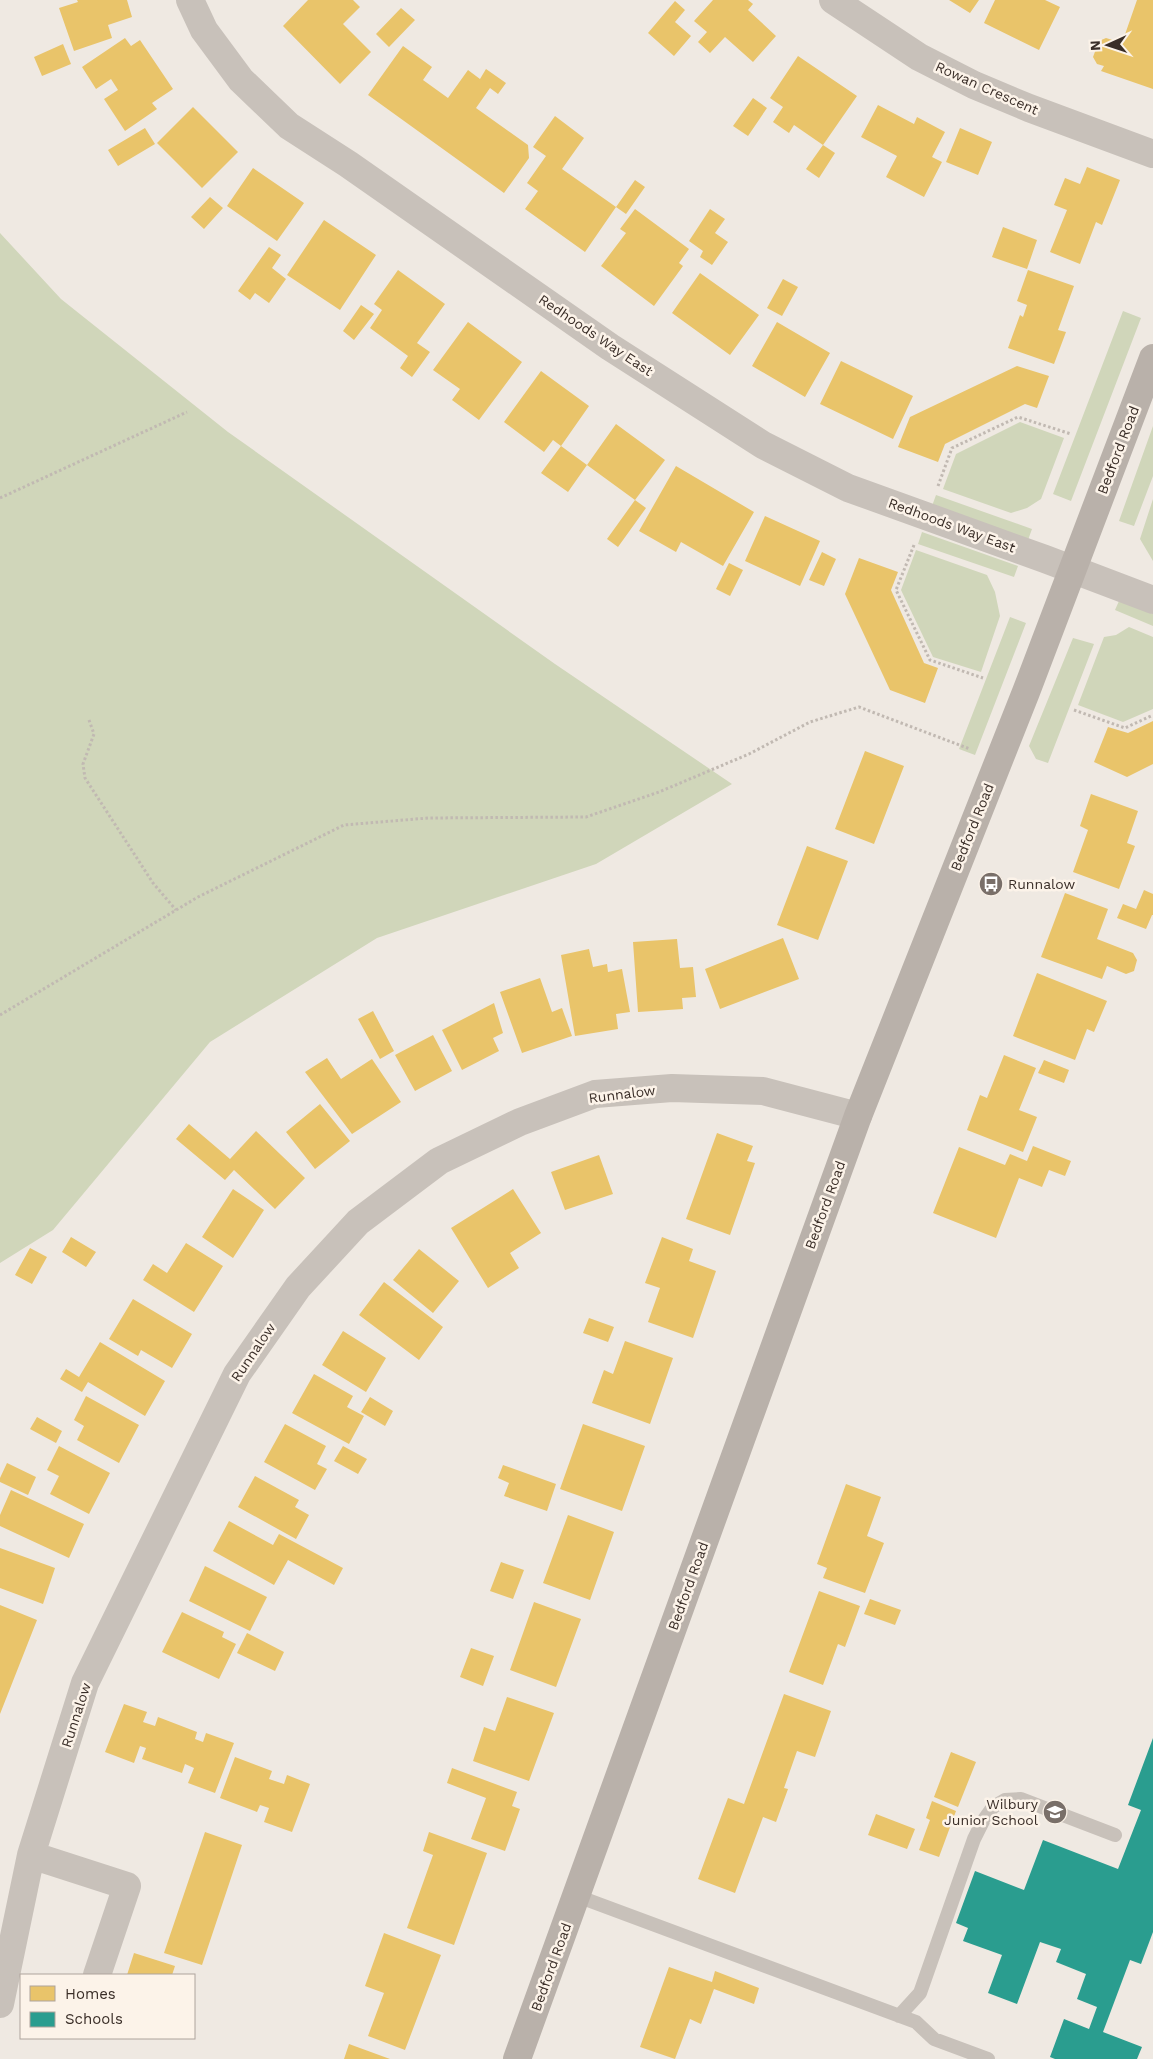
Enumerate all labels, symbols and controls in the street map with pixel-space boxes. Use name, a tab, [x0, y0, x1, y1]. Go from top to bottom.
north arrow	[1083, 20, 1133, 70]
text: N	[1087, 40, 1103, 51]
street label: Rowan Crescent	[933, 58, 1041, 118]
street label: Redhoods Way East	[536, 291, 656, 379]
street label: Bedford Road	[1094, 404, 1142, 496]
street label: Redhoods Way East	[886, 495, 1018, 556]
street label: Bedford Road	[947, 781, 997, 873]
bus stop icon: Runnalow	[978, 871, 1004, 897]
place label: Runnalow	[1008, 876, 1076, 892]
street label: Runnalow	[588, 1082, 657, 1106]
street label: Bedford Road	[802, 1159, 848, 1251]
street label: Runnalow	[228, 1319, 279, 1384]
street label: Bedford Road	[665, 1540, 711, 1632]
street label: Runnalow	[58, 1680, 94, 1749]
place label: Wilbury Junior School	[944, 1796, 1039, 1828]
school or university icon: Wilbury Junior School	[1042, 1799, 1068, 1825]
street label: Bedford Road	[528, 1921, 574, 2013]
legend	[20, 1974, 195, 2039]
text: Homes	[65, 1985, 116, 2003]
text: Schools	[65, 2010, 123, 2028]

